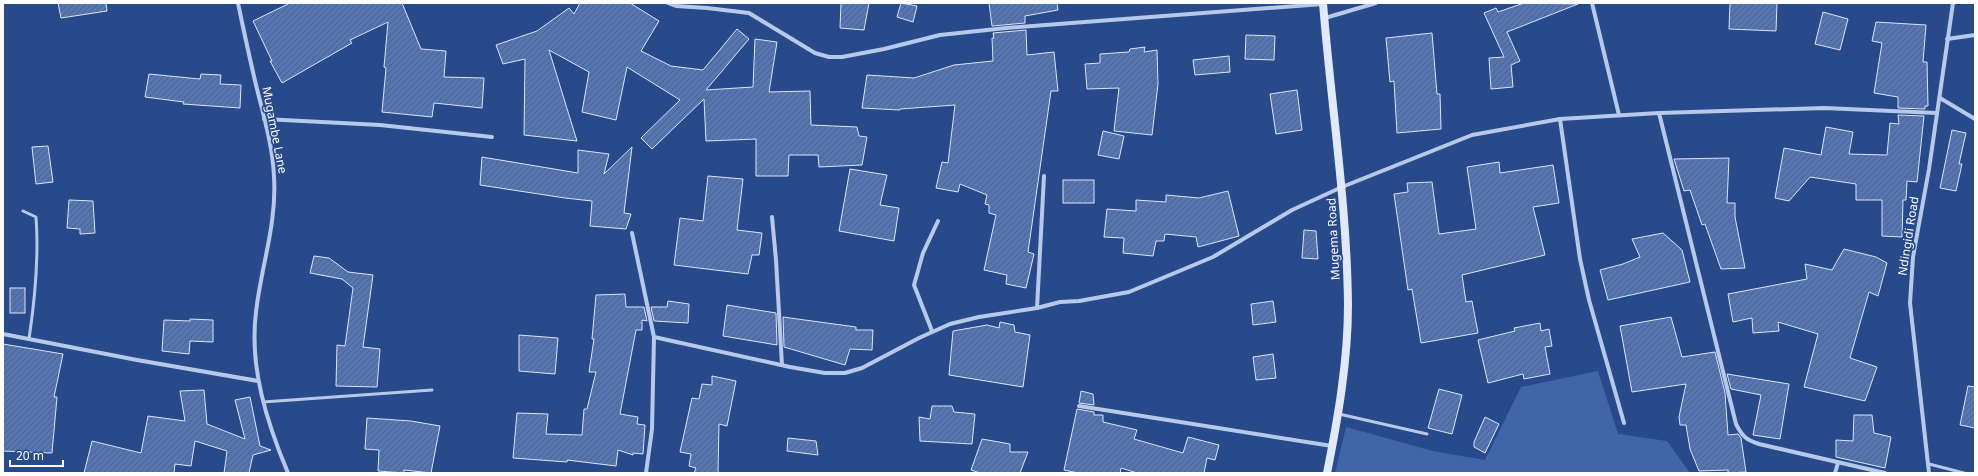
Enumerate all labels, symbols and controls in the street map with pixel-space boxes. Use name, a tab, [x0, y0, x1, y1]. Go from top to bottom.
street label: Mugambe Lane	[258, 85, 292, 175]
street label: Ndingidi Road	[1893, 195, 1923, 277]
street label: Mugema Road	[1322, 197, 1344, 281]
scale bar	[10, 442, 63, 468]
text: 20 m	[16, 447, 44, 464]

